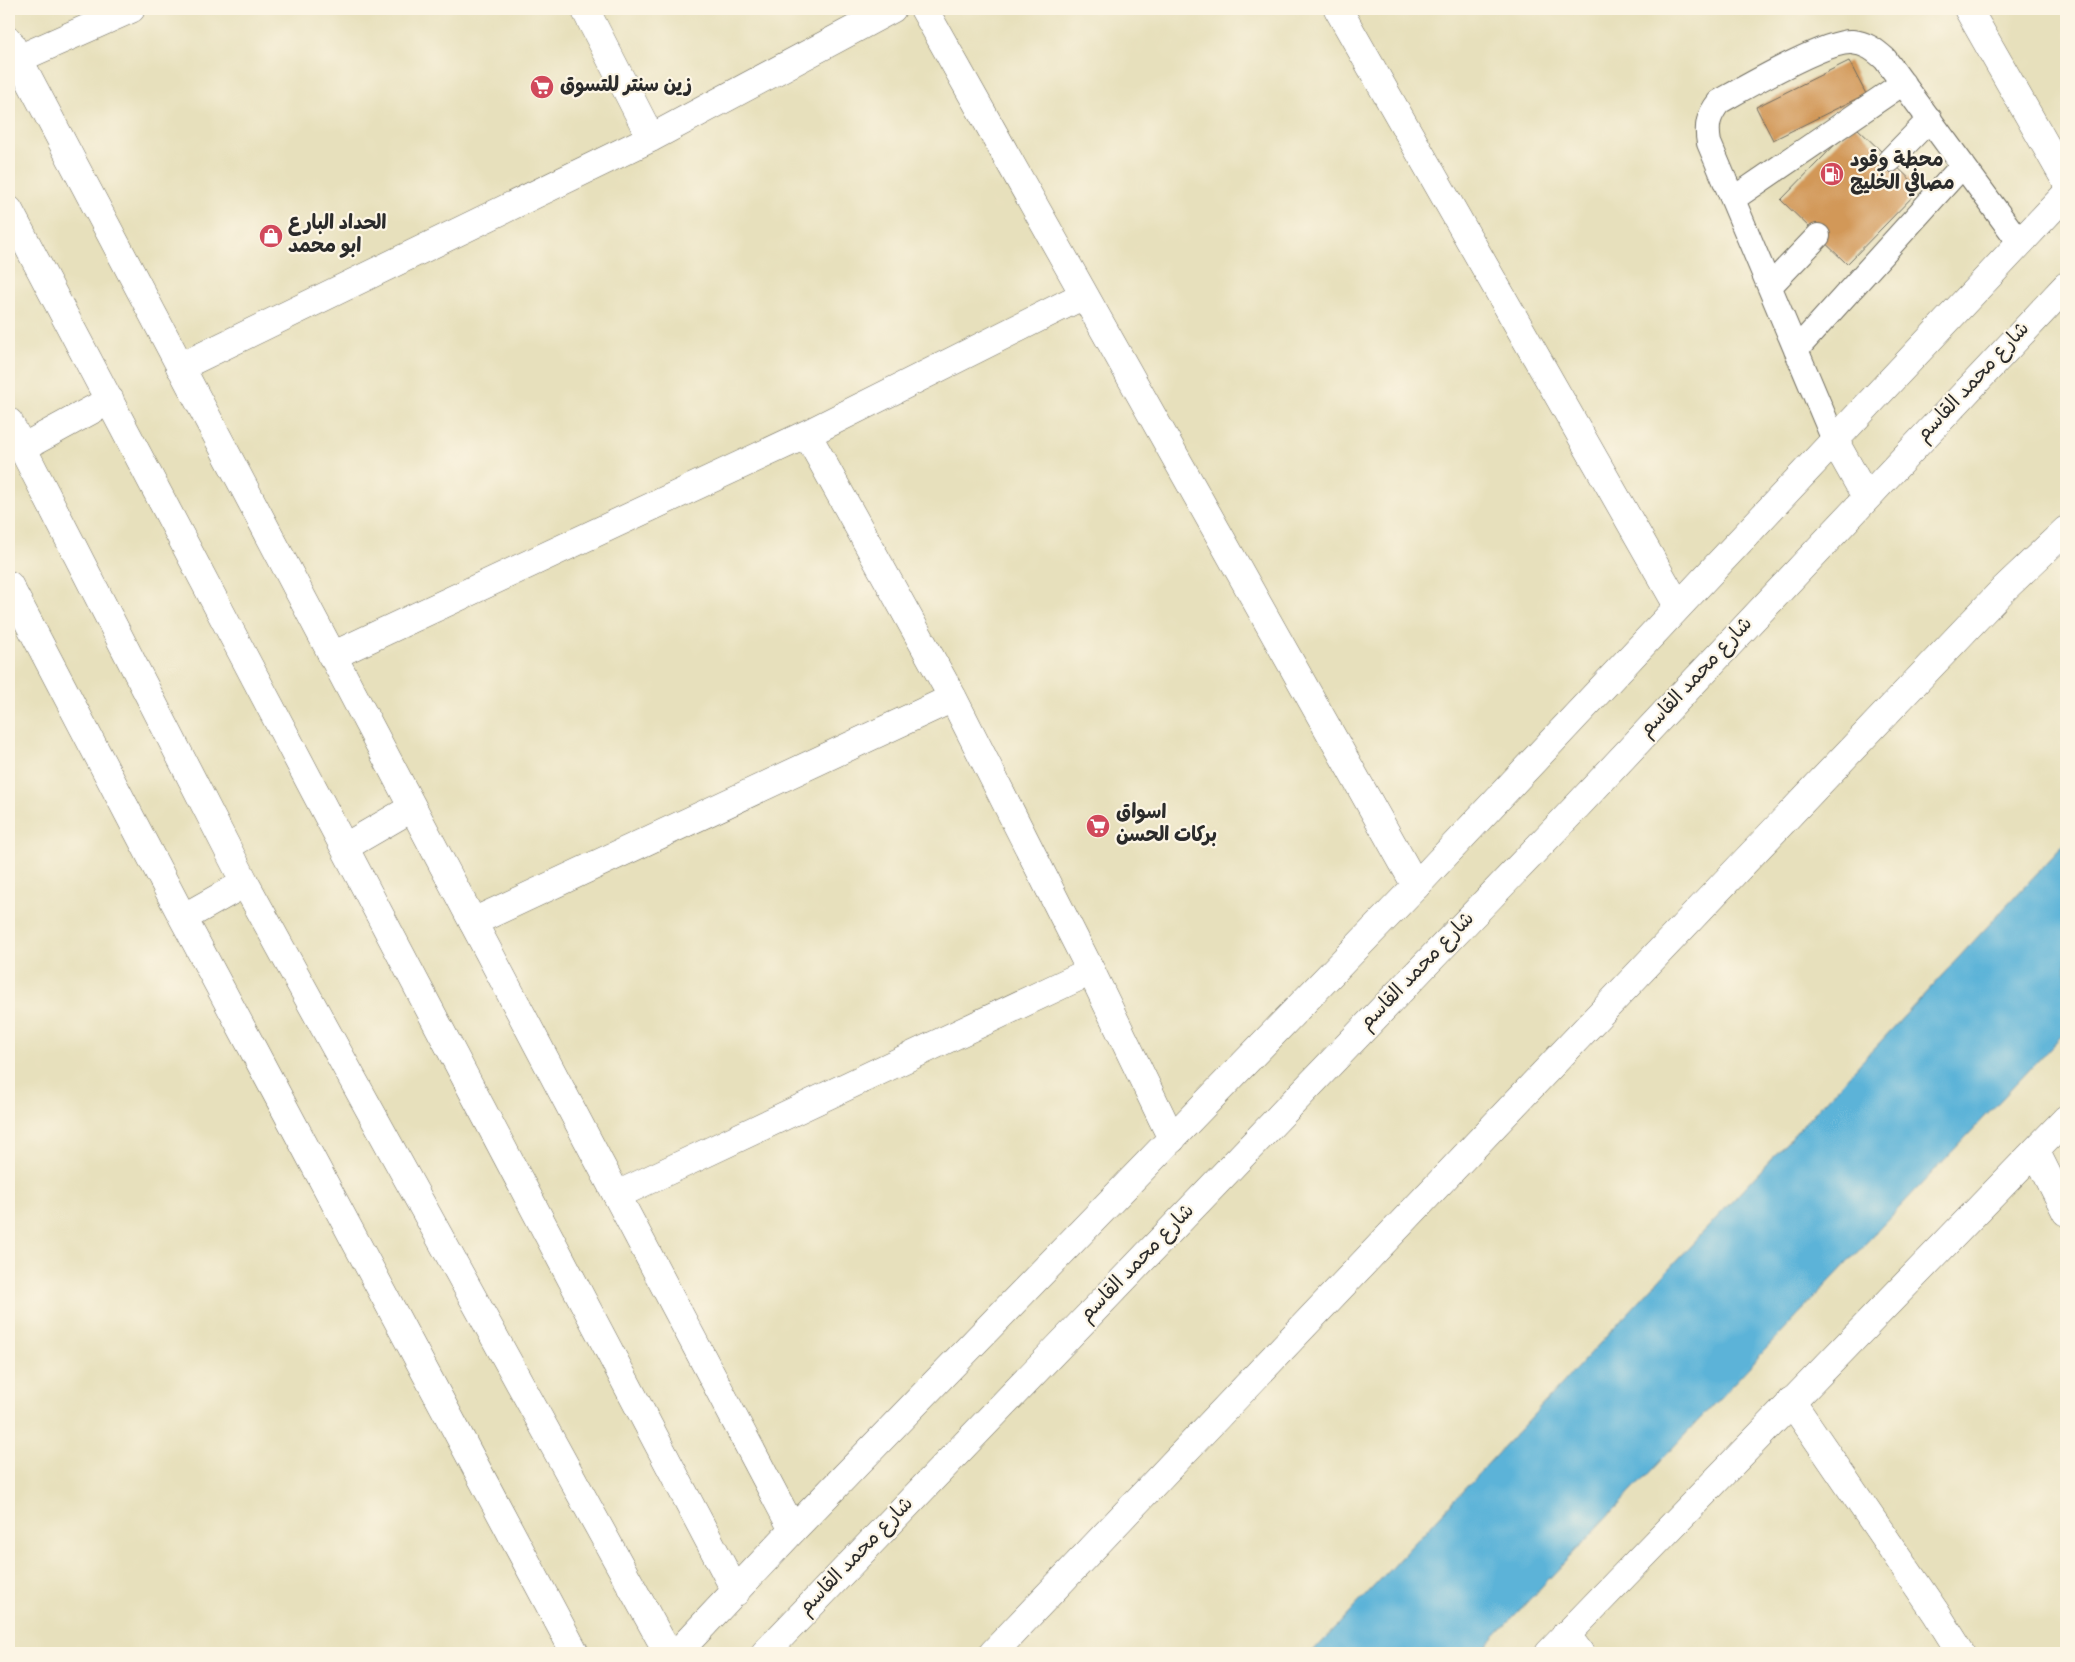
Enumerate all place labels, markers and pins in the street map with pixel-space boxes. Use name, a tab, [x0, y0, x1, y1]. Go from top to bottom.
place label: زين سنتر للتسوق	[560, 73, 692, 101]
supermarket icon: زين سنتر للتسوق	[529, 74, 555, 100]
place label: محطة وقود مصافي الخليج	[1850, 148, 1955, 199]
fuel station icon: محطة وقود مصافي الخليج	[1819, 161, 1845, 187]
place label: الحداد البارع ابو محمد	[288, 211, 386, 262]
shop icon: الحداد البارع ابو محمد	[258, 223, 284, 249]
place label: اسواق بركات الحسن	[1116, 800, 1217, 851]
supermarket icon: اسواق بركات الحسن	[1085, 813, 1111, 839]

